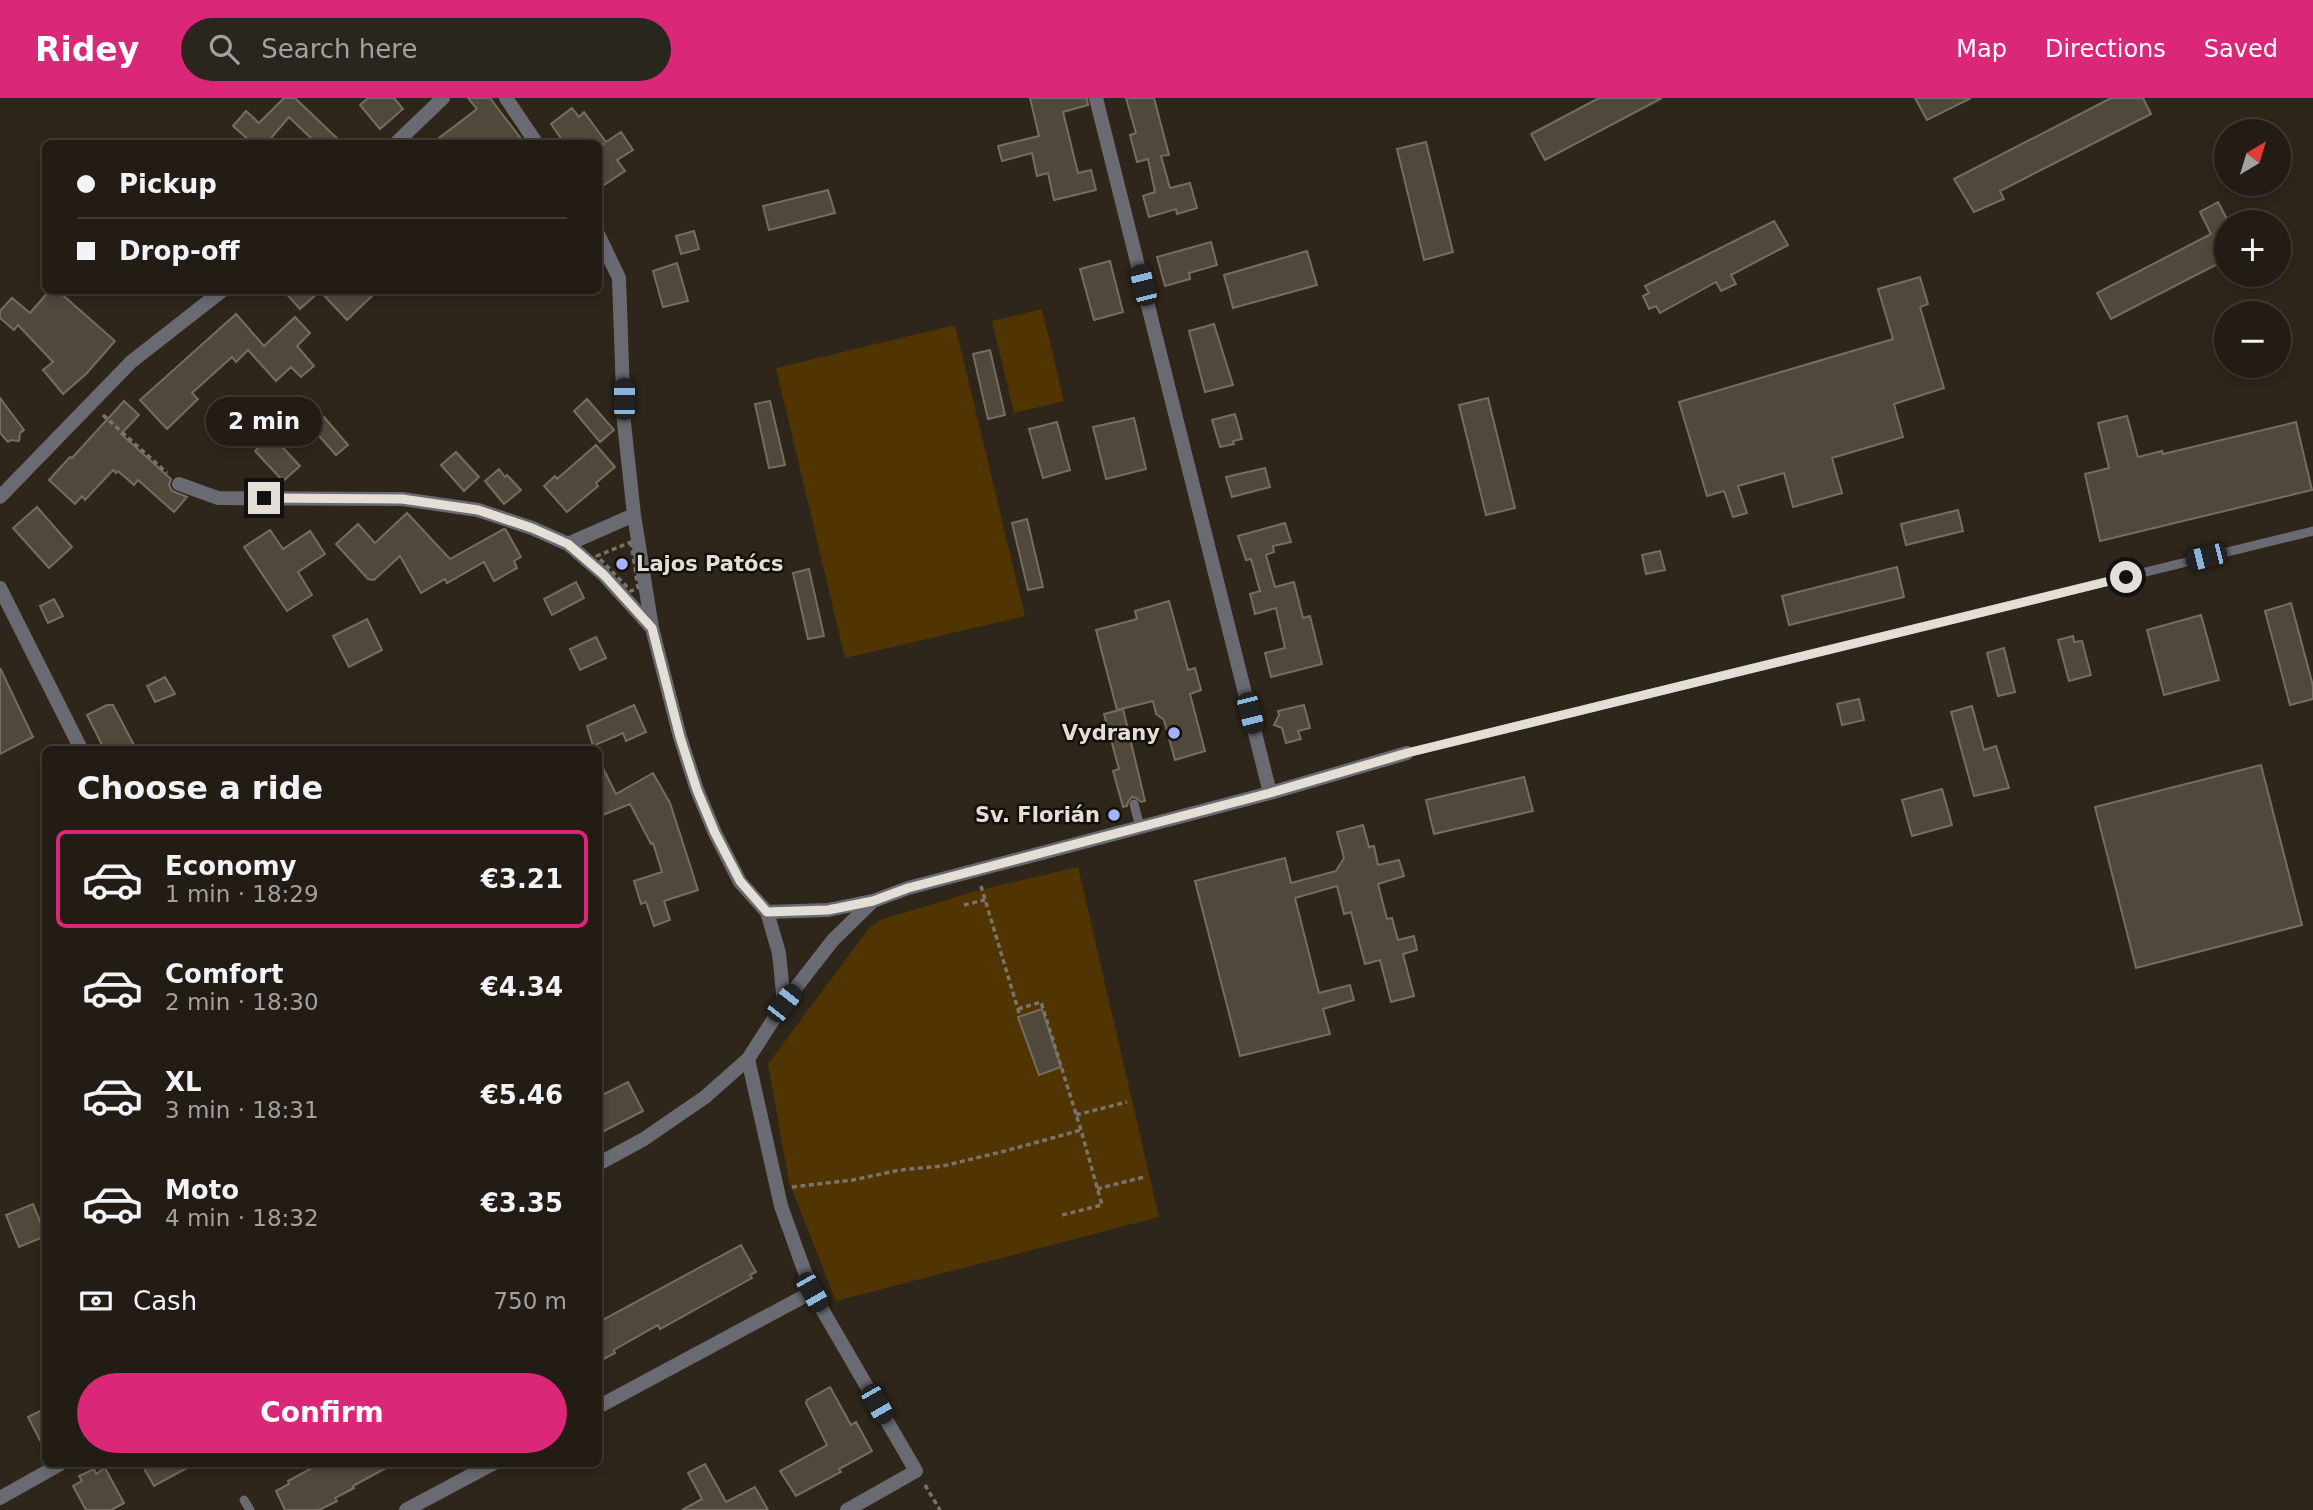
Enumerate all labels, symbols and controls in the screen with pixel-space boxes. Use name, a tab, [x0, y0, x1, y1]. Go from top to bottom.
search box	[181, 18, 671, 81]
text: Ridey	[35, 30, 139, 69]
icon: search	[205, 30, 243, 68]
text: Search here	[261, 34, 417, 64]
text: Map	[1956, 35, 2007, 63]
text: Directions	[2045, 35, 2166, 63]
text: Saved	[2204, 35, 2278, 63]
north arrow	[2214, 119, 2291, 196]
map controls	[2214, 119, 2291, 378]
text: Pickup	[119, 169, 217, 199]
button: +	[2214, 210, 2291, 287]
text: Drop-off	[119, 236, 240, 266]
car	[1128, 262, 1159, 308]
button: −	[2214, 301, 2291, 378]
car	[614, 378, 635, 420]
callout: 2 min	[206, 396, 322, 446]
text: 2 min	[228, 408, 300, 434]
route end	[248, 482, 280, 514]
car	[2184, 542, 2229, 572]
place label: Lajos Patócs	[636, 552, 783, 576]
marker: Lajos Patócs	[614, 556, 630, 572]
route start	[2110, 561, 2142, 593]
car	[1235, 690, 1266, 736]
place label: Vydrany	[1062, 721, 1160, 745]
marker: Vydrany	[1166, 725, 1182, 741]
text: Choose a ride	[77, 769, 323, 807]
place label: Sv. Florián	[975, 803, 1100, 827]
marker: Sv. Florián	[1106, 807, 1122, 823]
icon: car	[81, 848, 144, 911]
text: Economy	[165, 851, 296, 881]
text: €3.21	[481, 864, 563, 894]
text: 1 min · 18:29	[165, 881, 319, 907]
icon: car	[81, 956, 144, 1019]
text: Comfort	[165, 959, 283, 989]
text: €4.34	[481, 972, 563, 1002]
car	[763, 980, 806, 1026]
text: 2 min · 18:30	[165, 989, 319, 1015]
icon: car	[81, 1064, 144, 1127]
text: XL	[165, 1067, 202, 1097]
text: €5.46	[481, 1080, 563, 1110]
text: 3 min · 18:31	[165, 1097, 319, 1123]
icon: car	[81, 1172, 144, 1235]
text: Moto	[165, 1175, 239, 1205]
text: €3.35	[481, 1188, 563, 1218]
text: 4 min · 18:32	[165, 1205, 319, 1231]
car	[793, 1269, 832, 1315]
icon: cash	[77, 1282, 115, 1320]
text: Cash	[133, 1286, 197, 1316]
text: 750 m	[493, 1288, 567, 1314]
button: Confirm	[77, 1373, 567, 1453]
car	[858, 1381, 897, 1427]

